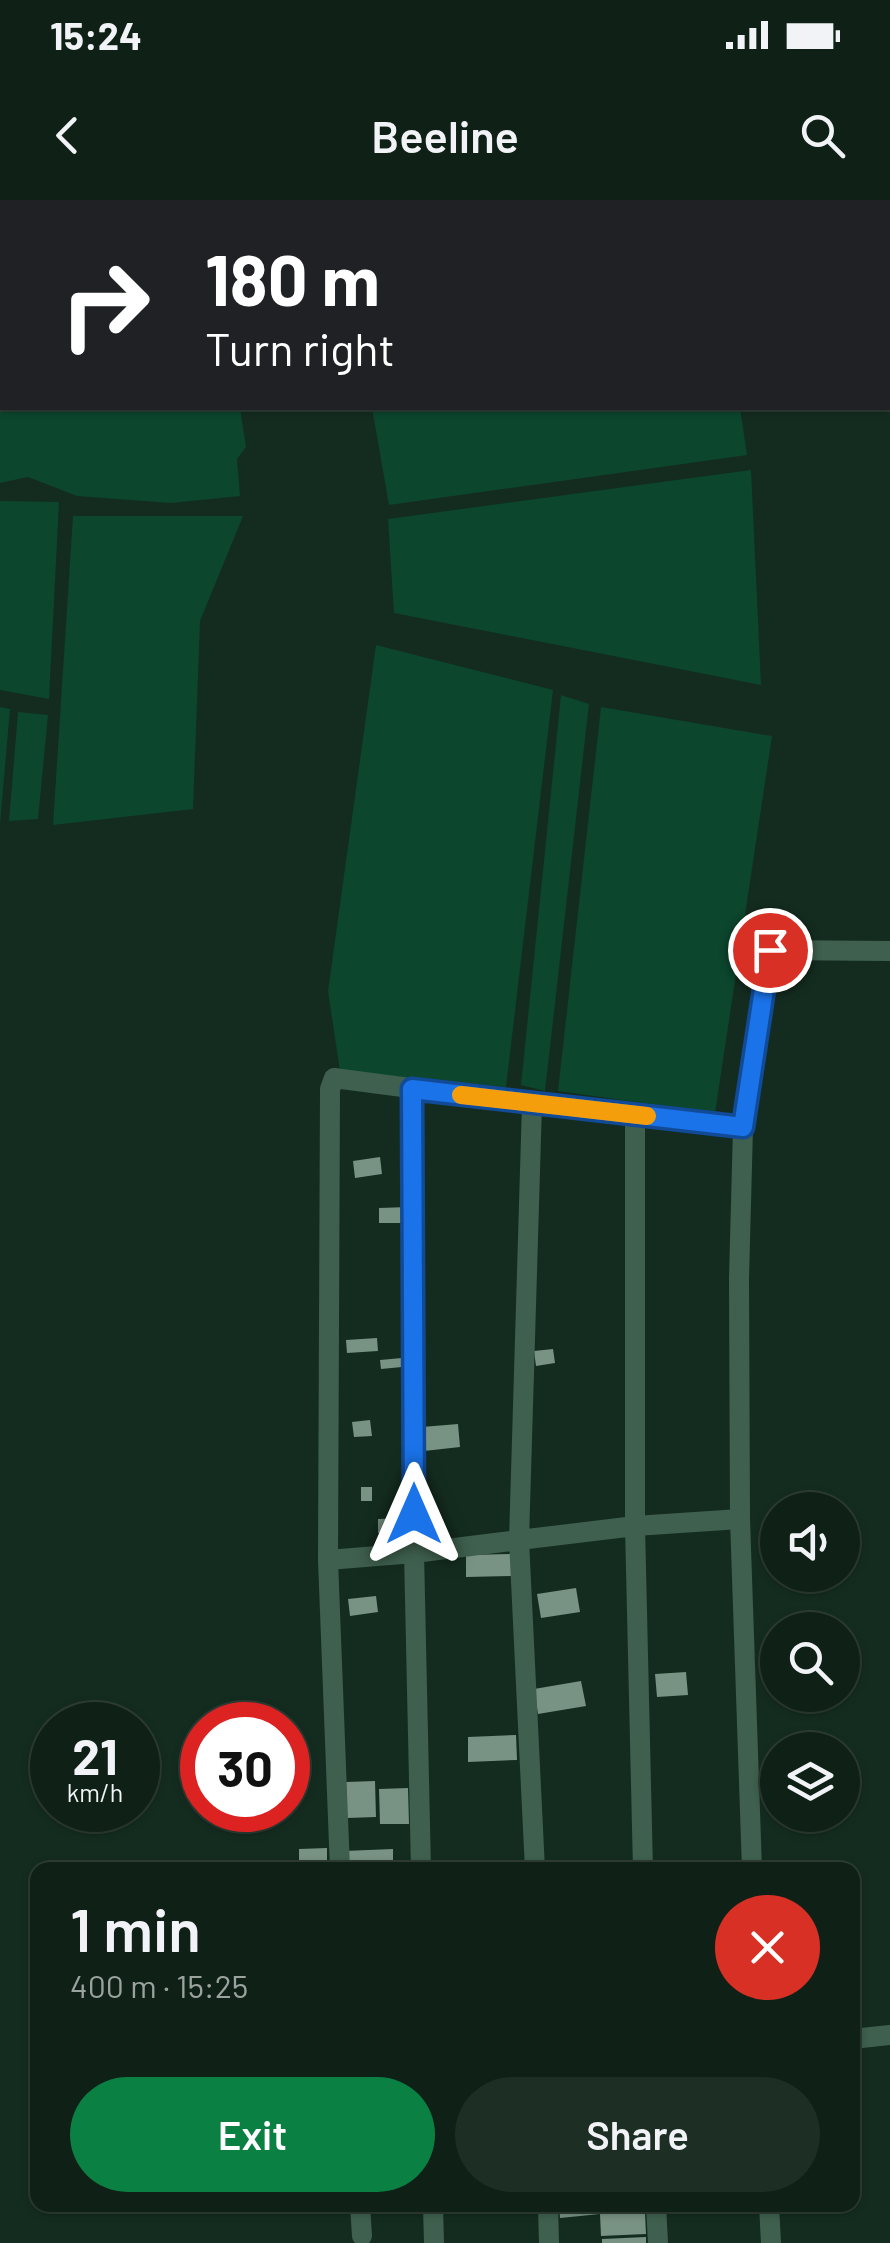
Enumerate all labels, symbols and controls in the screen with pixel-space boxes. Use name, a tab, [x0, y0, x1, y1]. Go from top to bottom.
text: 15:24	[50, 12, 142, 58]
icon: back	[40, 108, 95, 163]
text: Beeline	[371, 108, 519, 162]
icon: search	[795, 108, 850, 163]
text: 180 m	[205, 236, 380, 320]
icon: right	[40, 240, 170, 370]
text: Turn right	[205, 321, 395, 375]
pin	[728, 908, 813, 993]
icon: arrive	[743, 923, 798, 978]
position arrow	[362, 1462, 466, 1566]
map controls	[760, 1492, 860, 1832]
button: sound	[760, 1492, 860, 1592]
button: search	[760, 1612, 860, 1712]
speed limit sign: 30	[180, 1702, 310, 1832]
text: 21	[72, 1725, 118, 1785]
button: layers	[760, 1732, 860, 1832]
text: km/h	[67, 1777, 123, 1807]
text: 1 min	[70, 1892, 201, 1964]
button: close	[715, 1895, 820, 2000]
text: 400 m · 15:25	[70, 1966, 248, 2004]
button: Exit	[70, 2077, 435, 2192]
button: Share	[455, 2077, 820, 2192]

